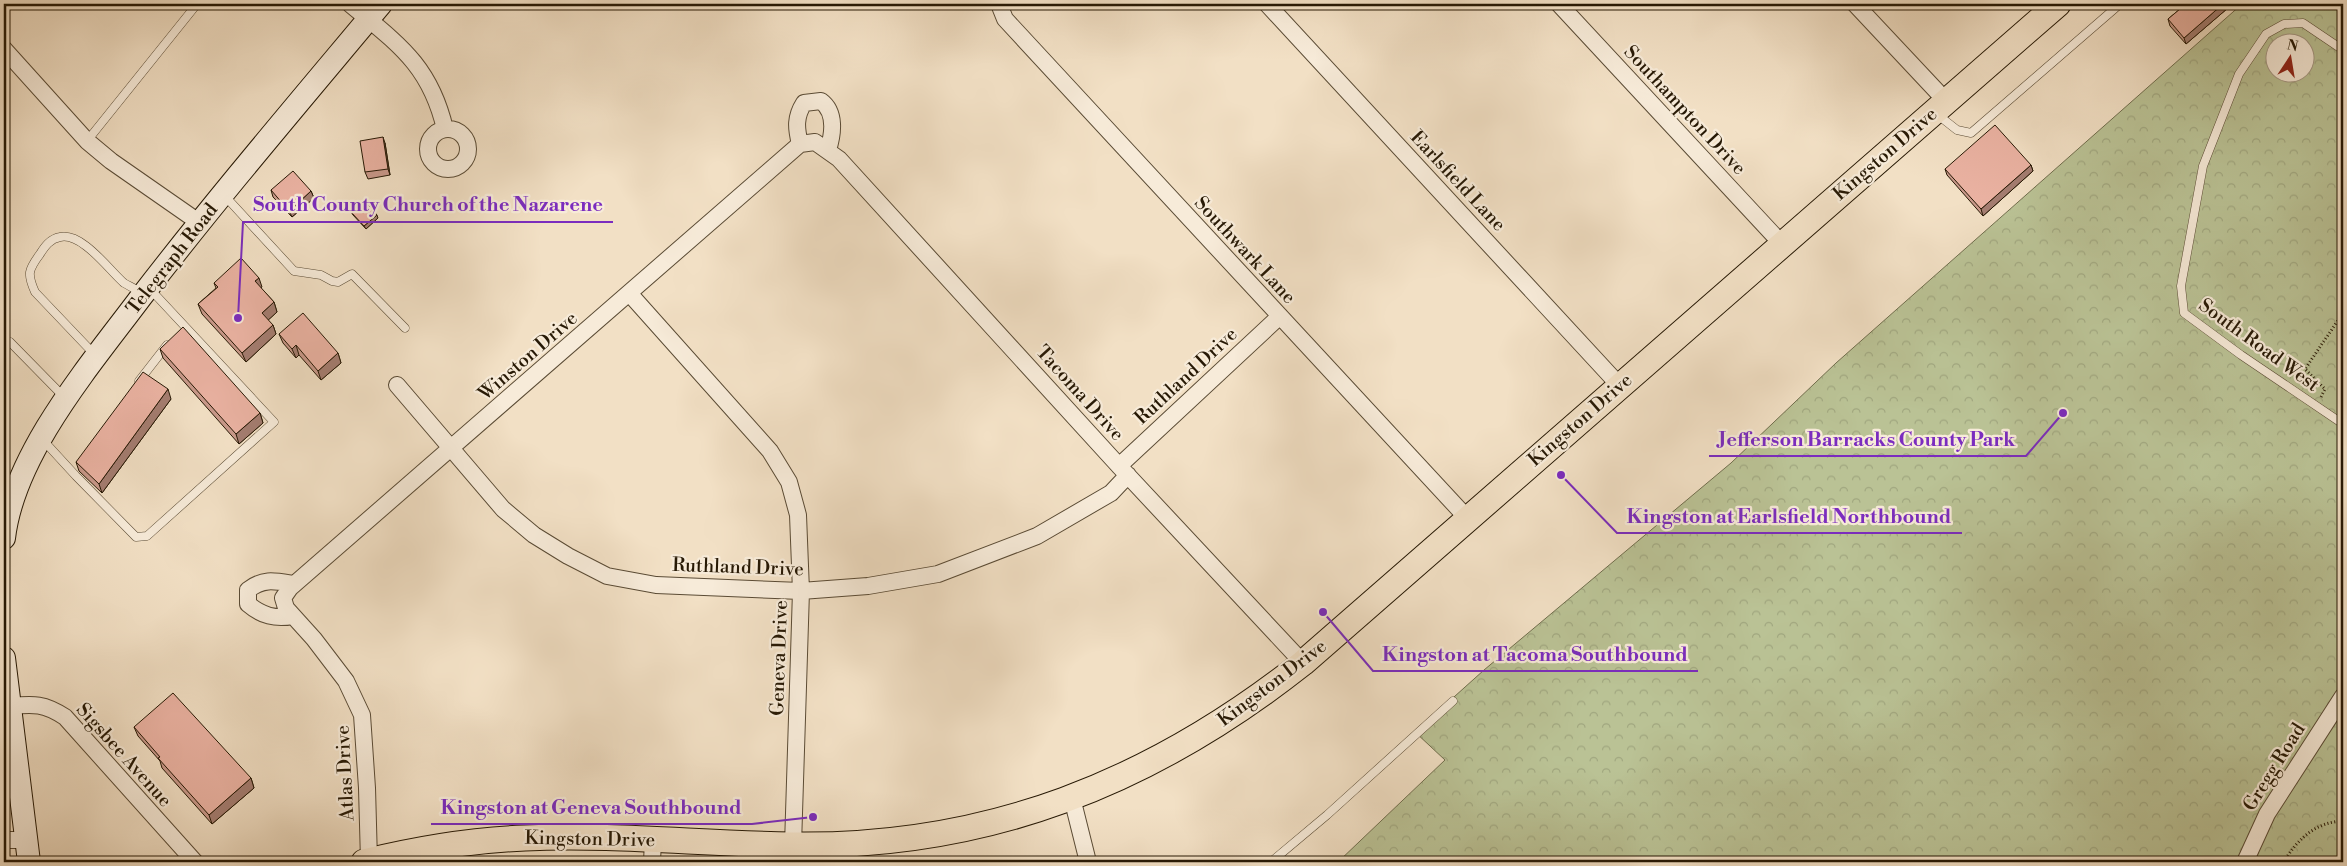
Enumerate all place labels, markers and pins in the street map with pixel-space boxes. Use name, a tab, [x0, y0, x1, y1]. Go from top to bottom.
callout: South County Church of the Nazarene	[243, 187, 613, 222]
callout: Jefferson Barracks County Park	[1709, 421, 2026, 456]
callout: Kingston at Earlsfield Northbound	[1617, 498, 1962, 533]
callout: Kingston at Tacoma Southbound	[1373, 636, 1698, 671]
callout: Kingston at Geneva Southbound	[431, 789, 752, 824]

